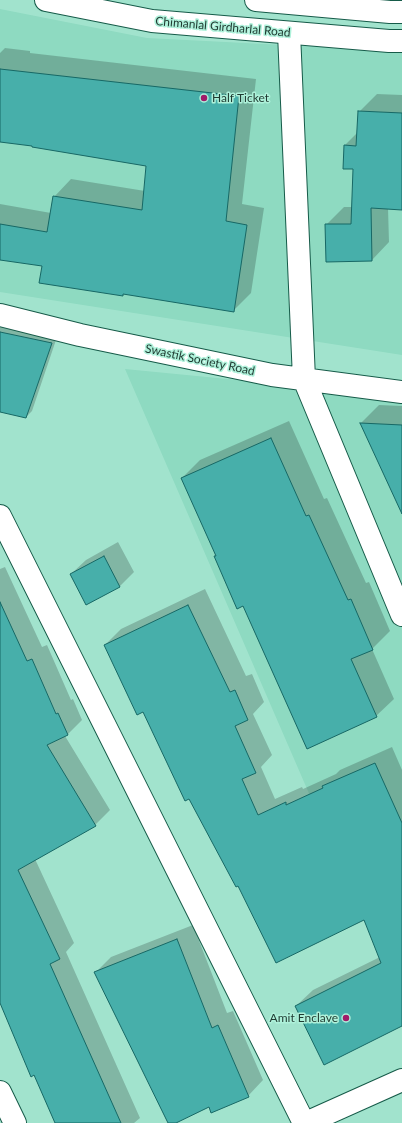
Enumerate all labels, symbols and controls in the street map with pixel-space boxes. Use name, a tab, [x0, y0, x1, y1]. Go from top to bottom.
street label: Chimanlal Girdharlal Road	[155, 14, 291, 40]
place label: Half Ticket	[212, 91, 269, 105]
marker: Half Ticket	[199, 93, 209, 103]
street label: Swastik Society Road	[144, 341, 256, 379]
place label: Amit Enclave	[270, 1011, 338, 1025]
marker: Amit Enclave	[341, 1013, 351, 1023]

